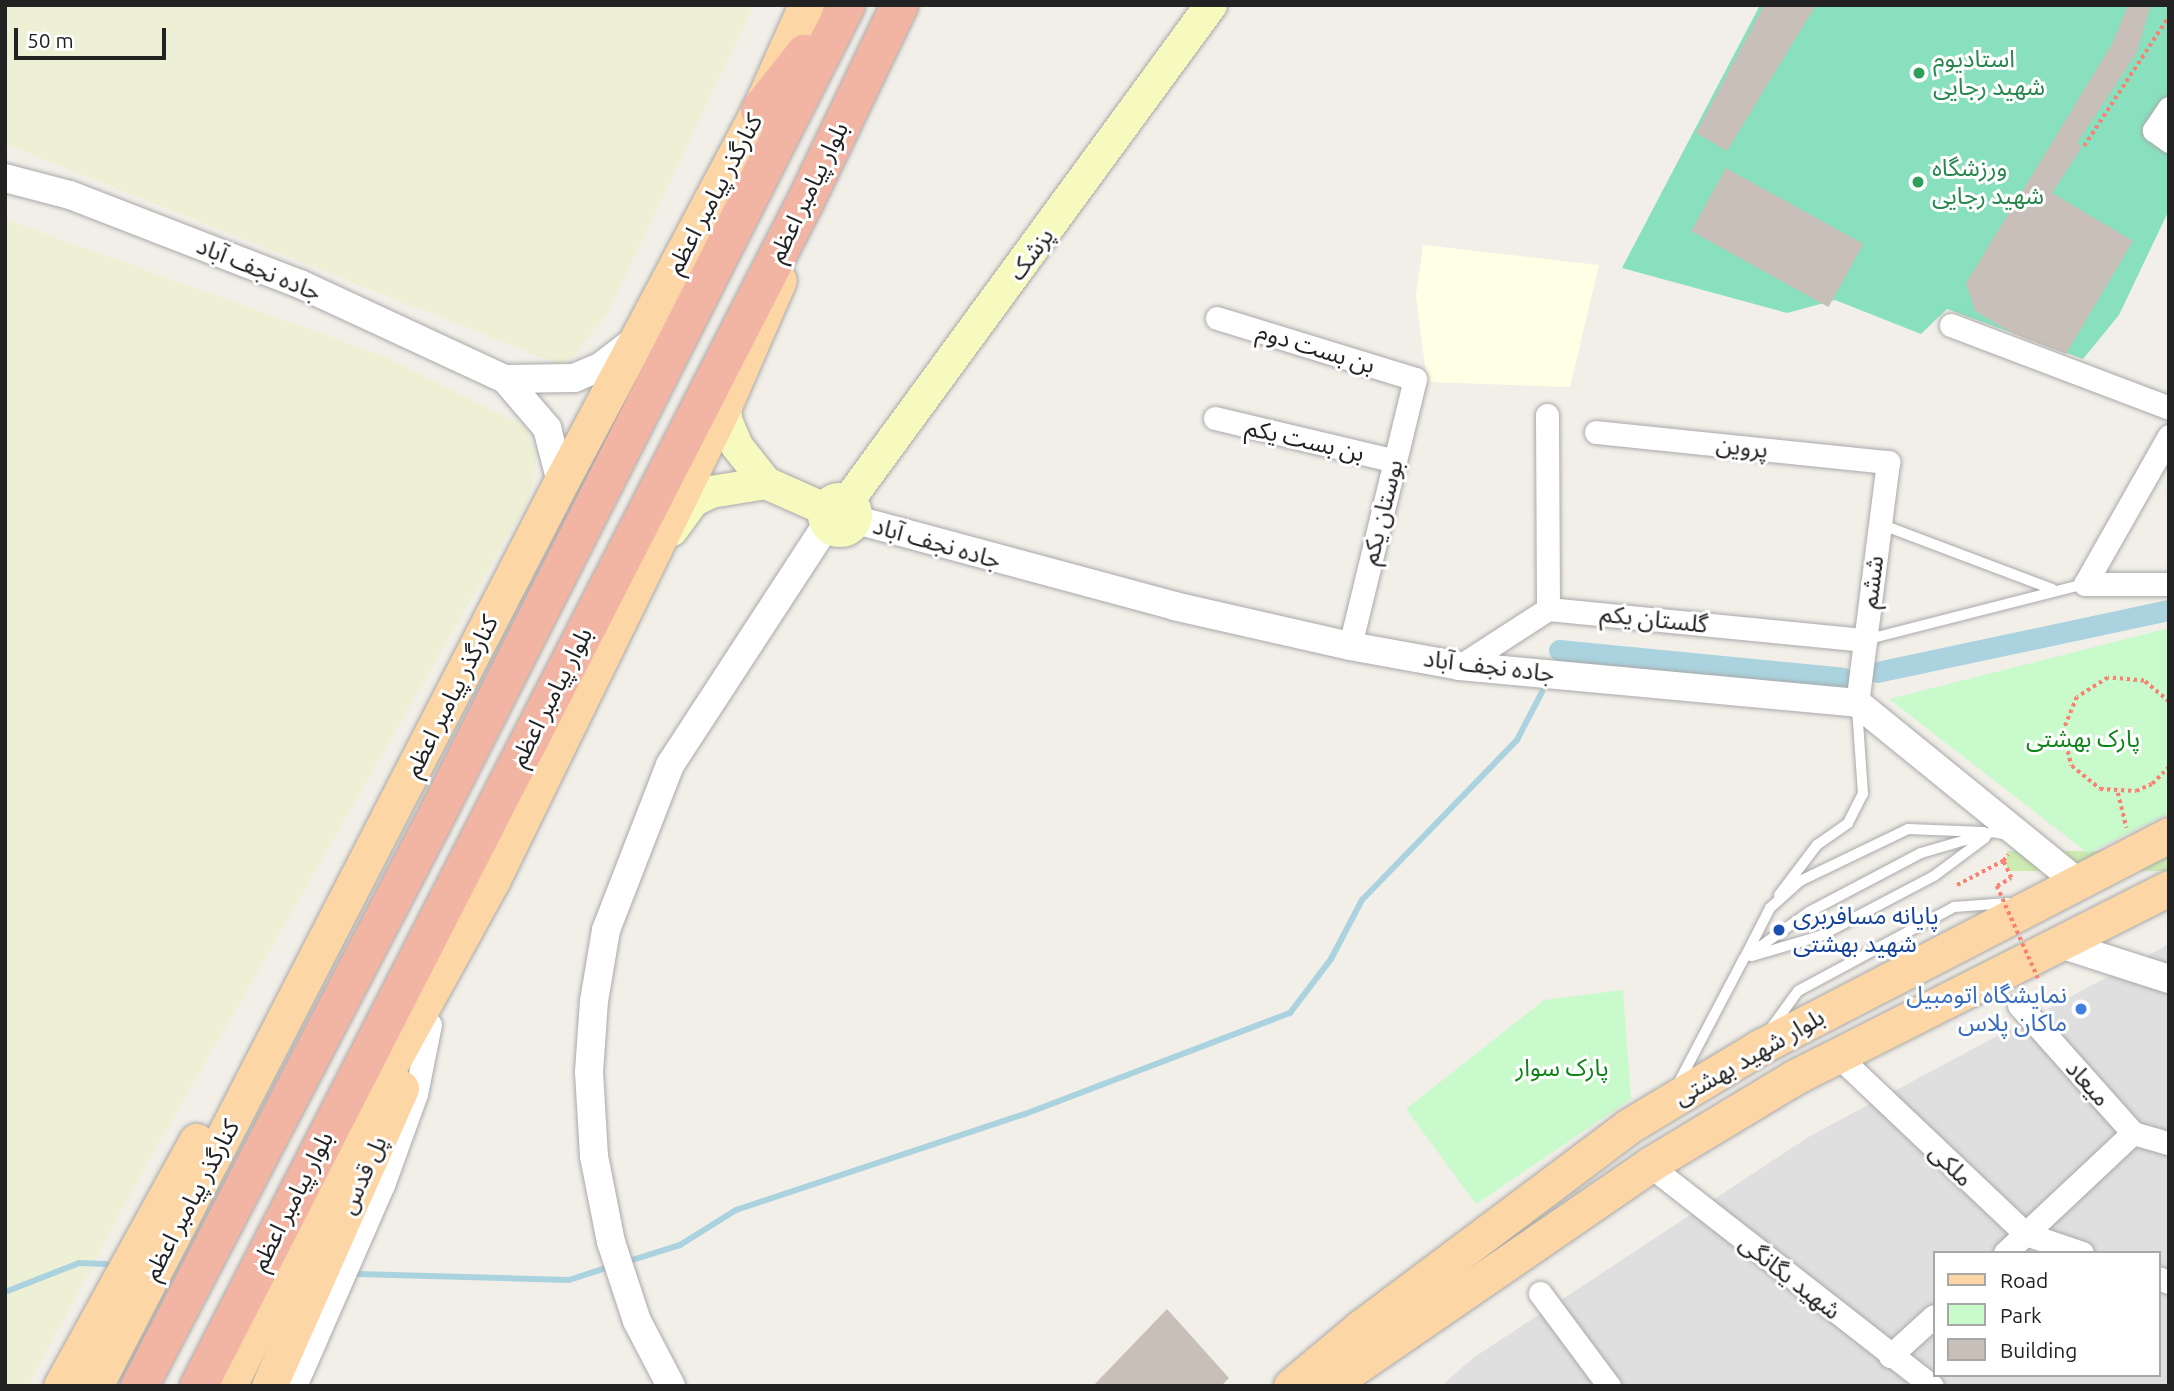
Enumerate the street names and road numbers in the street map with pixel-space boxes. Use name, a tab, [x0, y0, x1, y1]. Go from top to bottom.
street label: کنارگذر پیامبر اعظم	[660, 109, 768, 279]
street label: بلوار پیامبر اعظم	[762, 117, 854, 267]
street label: پزشک	[1002, 222, 1060, 286]
street label: جاده نجف آباد	[192, 231, 326, 307]
street label: بن بست دوم	[1254, 316, 1378, 380]
street label: بن بست یکم	[1243, 412, 1367, 468]
street label: پروین	[1715, 430, 1769, 464]
street label: بوستان یکم	[1355, 456, 1409, 568]
street label: جاده نجف آباد	[870, 511, 1004, 575]
street label: ششم	[1854, 554, 1890, 610]
street label: گلستان یکم	[1599, 599, 1709, 639]
street label: کنارگذر پیامبر اعظم	[398, 611, 504, 781]
street label: بلوار پیامبر اعظم	[504, 623, 598, 771]
street label: جاده نجف آباد	[1422, 644, 1556, 688]
street label: بلوار شهید بهشتی	[1669, 1002, 1829, 1112]
street label: میعاد	[2060, 1054, 2116, 1112]
street label: کنارگذر پیامبر اعظم	[137, 1115, 245, 1285]
street label: بلوار پیامبر اعظم	[245, 1127, 339, 1275]
street label: پل قدس	[333, 1131, 393, 1219]
street label: ملکی	[1923, 1137, 1979, 1193]
street label: شهید یگانگی	[1734, 1228, 1846, 1326]

